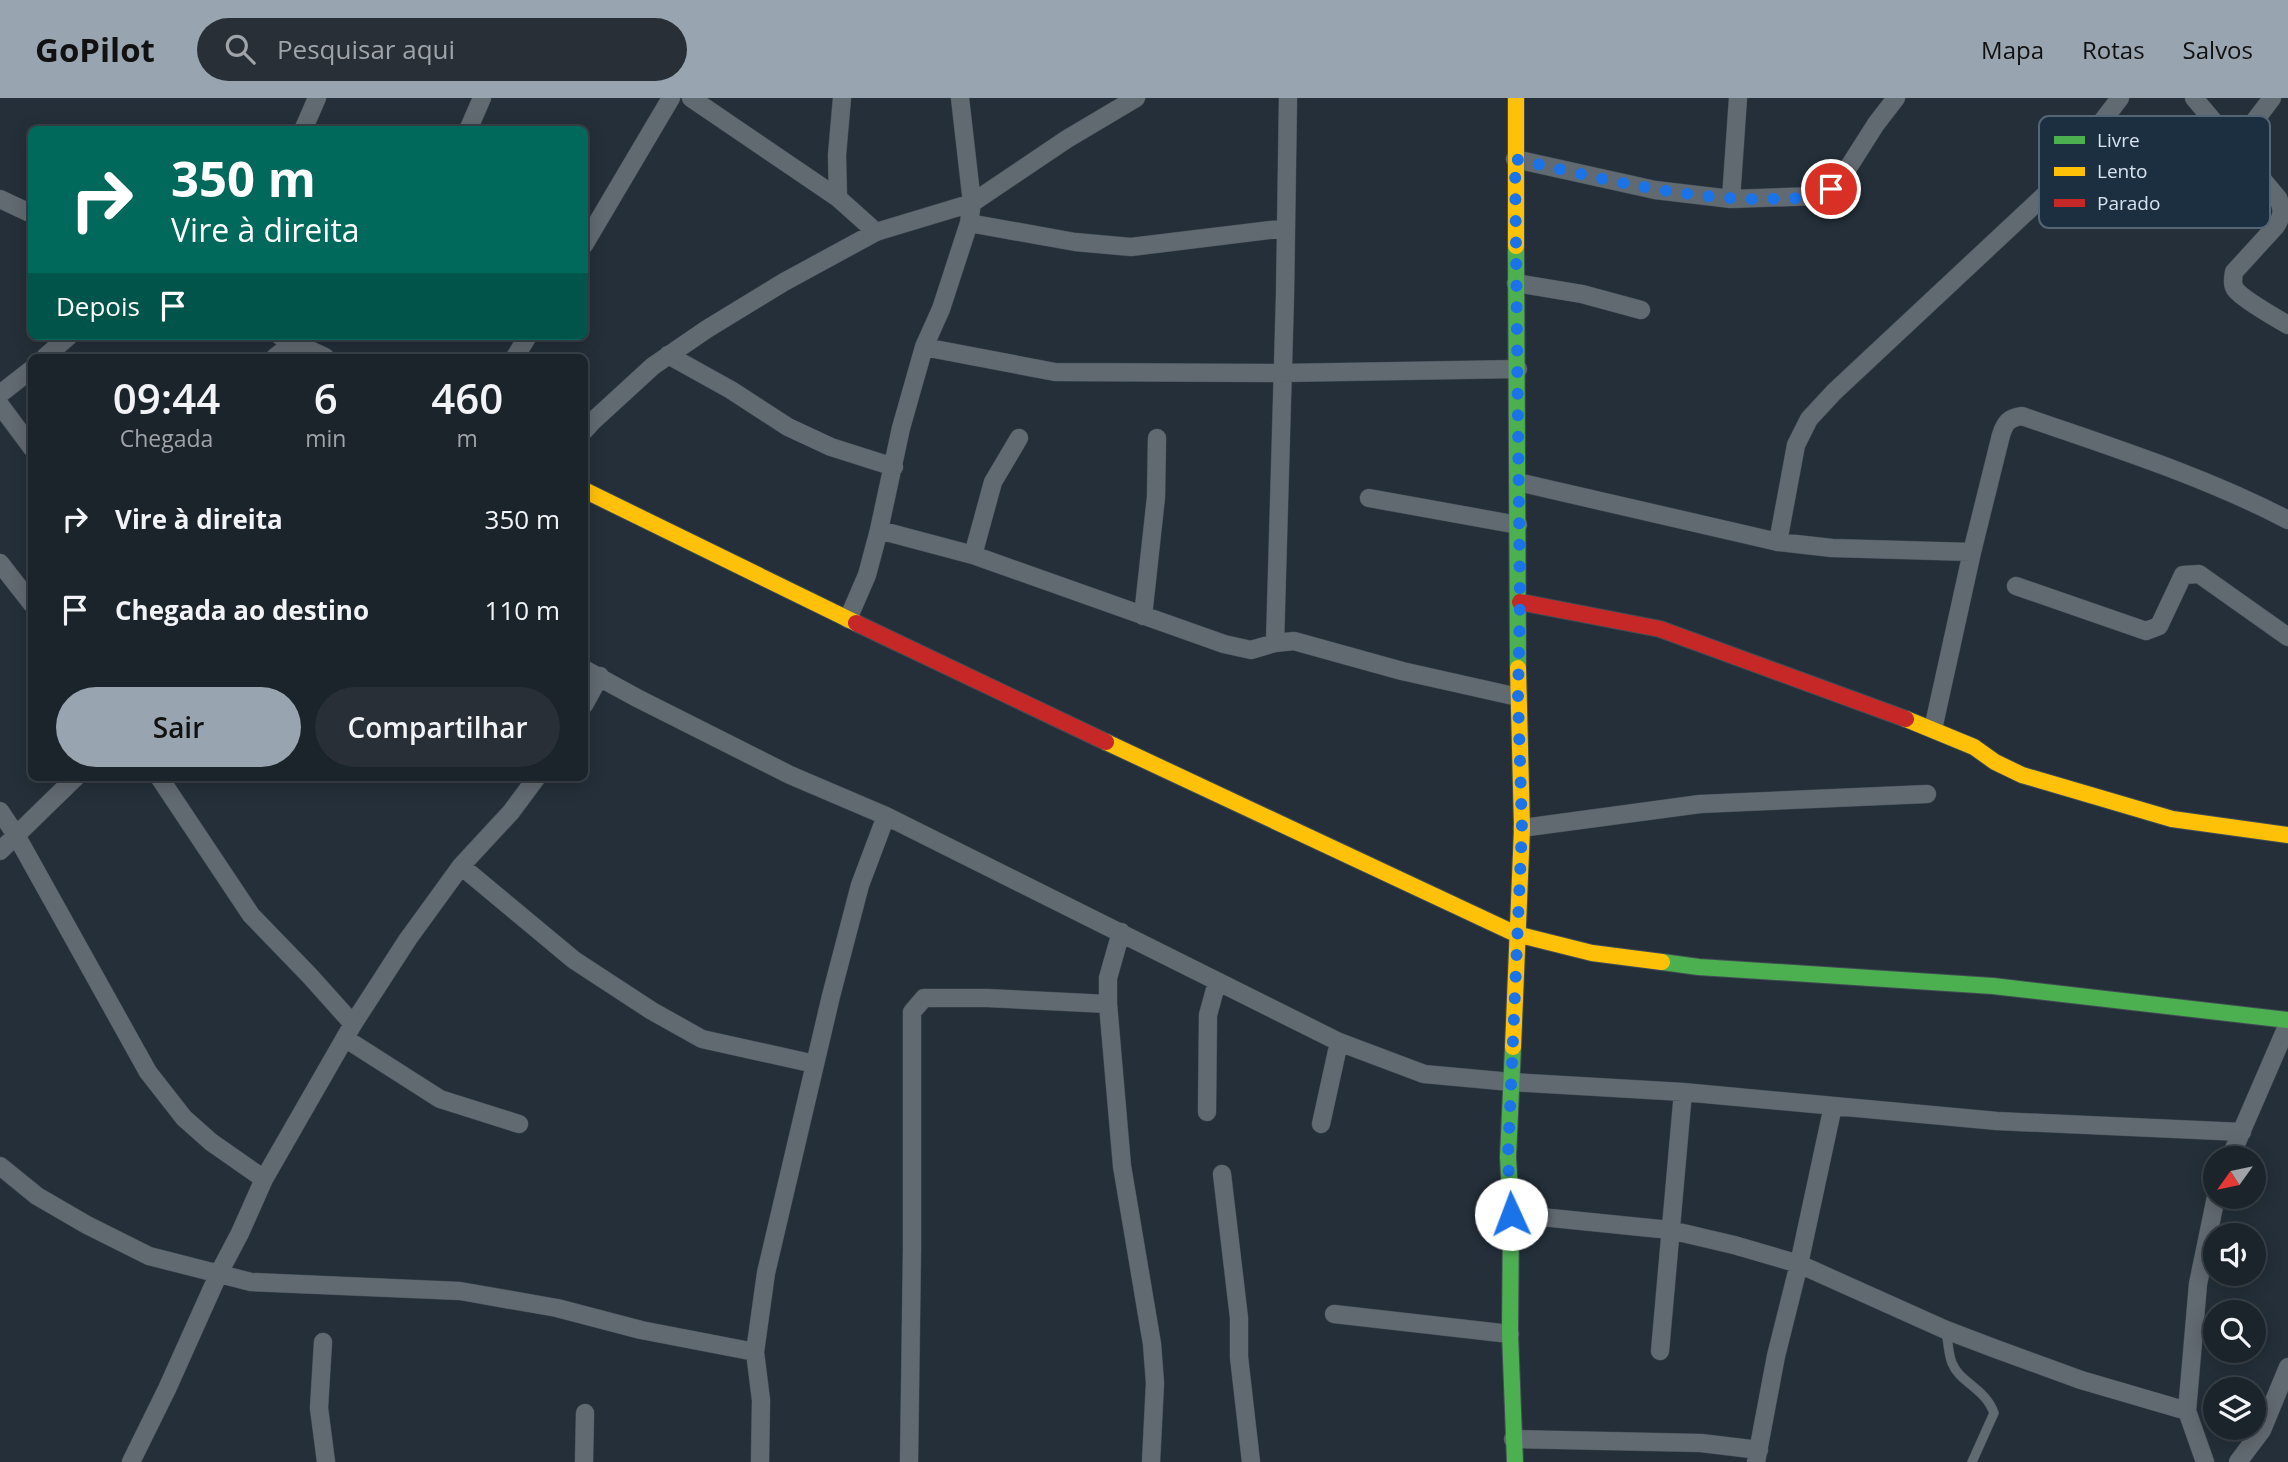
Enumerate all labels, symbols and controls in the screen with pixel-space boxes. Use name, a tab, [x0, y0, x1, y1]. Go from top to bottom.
search box	[197, 18, 687, 81]
text: GoPilot	[35, 27, 155, 72]
icon: search	[221, 30, 259, 68]
text: Pesquisar aqui	[277, 31, 455, 67]
text: Mapa	[1981, 33, 2044, 66]
text: Rotas	[2082, 33, 2145, 66]
text: Salvos	[2183, 33, 2253, 66]
legend	[2039, 116, 2270, 228]
text: Livre	[2097, 127, 2140, 153]
text: 350 m	[171, 145, 316, 211]
icon: right	[56, 154, 147, 245]
text: Lento	[2097, 158, 2147, 184]
pin	[1801, 159, 1861, 219]
icon: arrive	[1812, 170, 1850, 208]
text: Parado	[2097, 190, 2160, 216]
text: Vire à direita	[171, 208, 360, 251]
icon: arrive	[154, 287, 192, 325]
text: Depois	[56, 288, 140, 324]
text: 09:44	[113, 369, 220, 426]
text: 6	[314, 369, 338, 426]
text: 460	[431, 369, 503, 426]
text: Chegada	[120, 422, 213, 454]
text: min	[305, 422, 346, 454]
text: m	[457, 422, 478, 454]
icon: right	[56, 500, 94, 538]
text: Vire à direita	[115, 501, 283, 537]
text: 350 m	[485, 501, 560, 537]
icon: arrive	[56, 591, 94, 629]
text: Chegada ao destino	[115, 592, 369, 628]
text: 110 m	[485, 592, 560, 628]
button: Sair	[56, 687, 301, 767]
button: Compartilhar	[315, 687, 560, 767]
north arrow	[2203, 1146, 2266, 1209]
map controls	[2203, 1146, 2266, 1440]
position arrow	[1474, 1177, 1548, 1251]
button: sound	[2203, 1223, 2266, 1286]
button: search	[2203, 1300, 2266, 1363]
button: layers	[2203, 1377, 2266, 1440]

